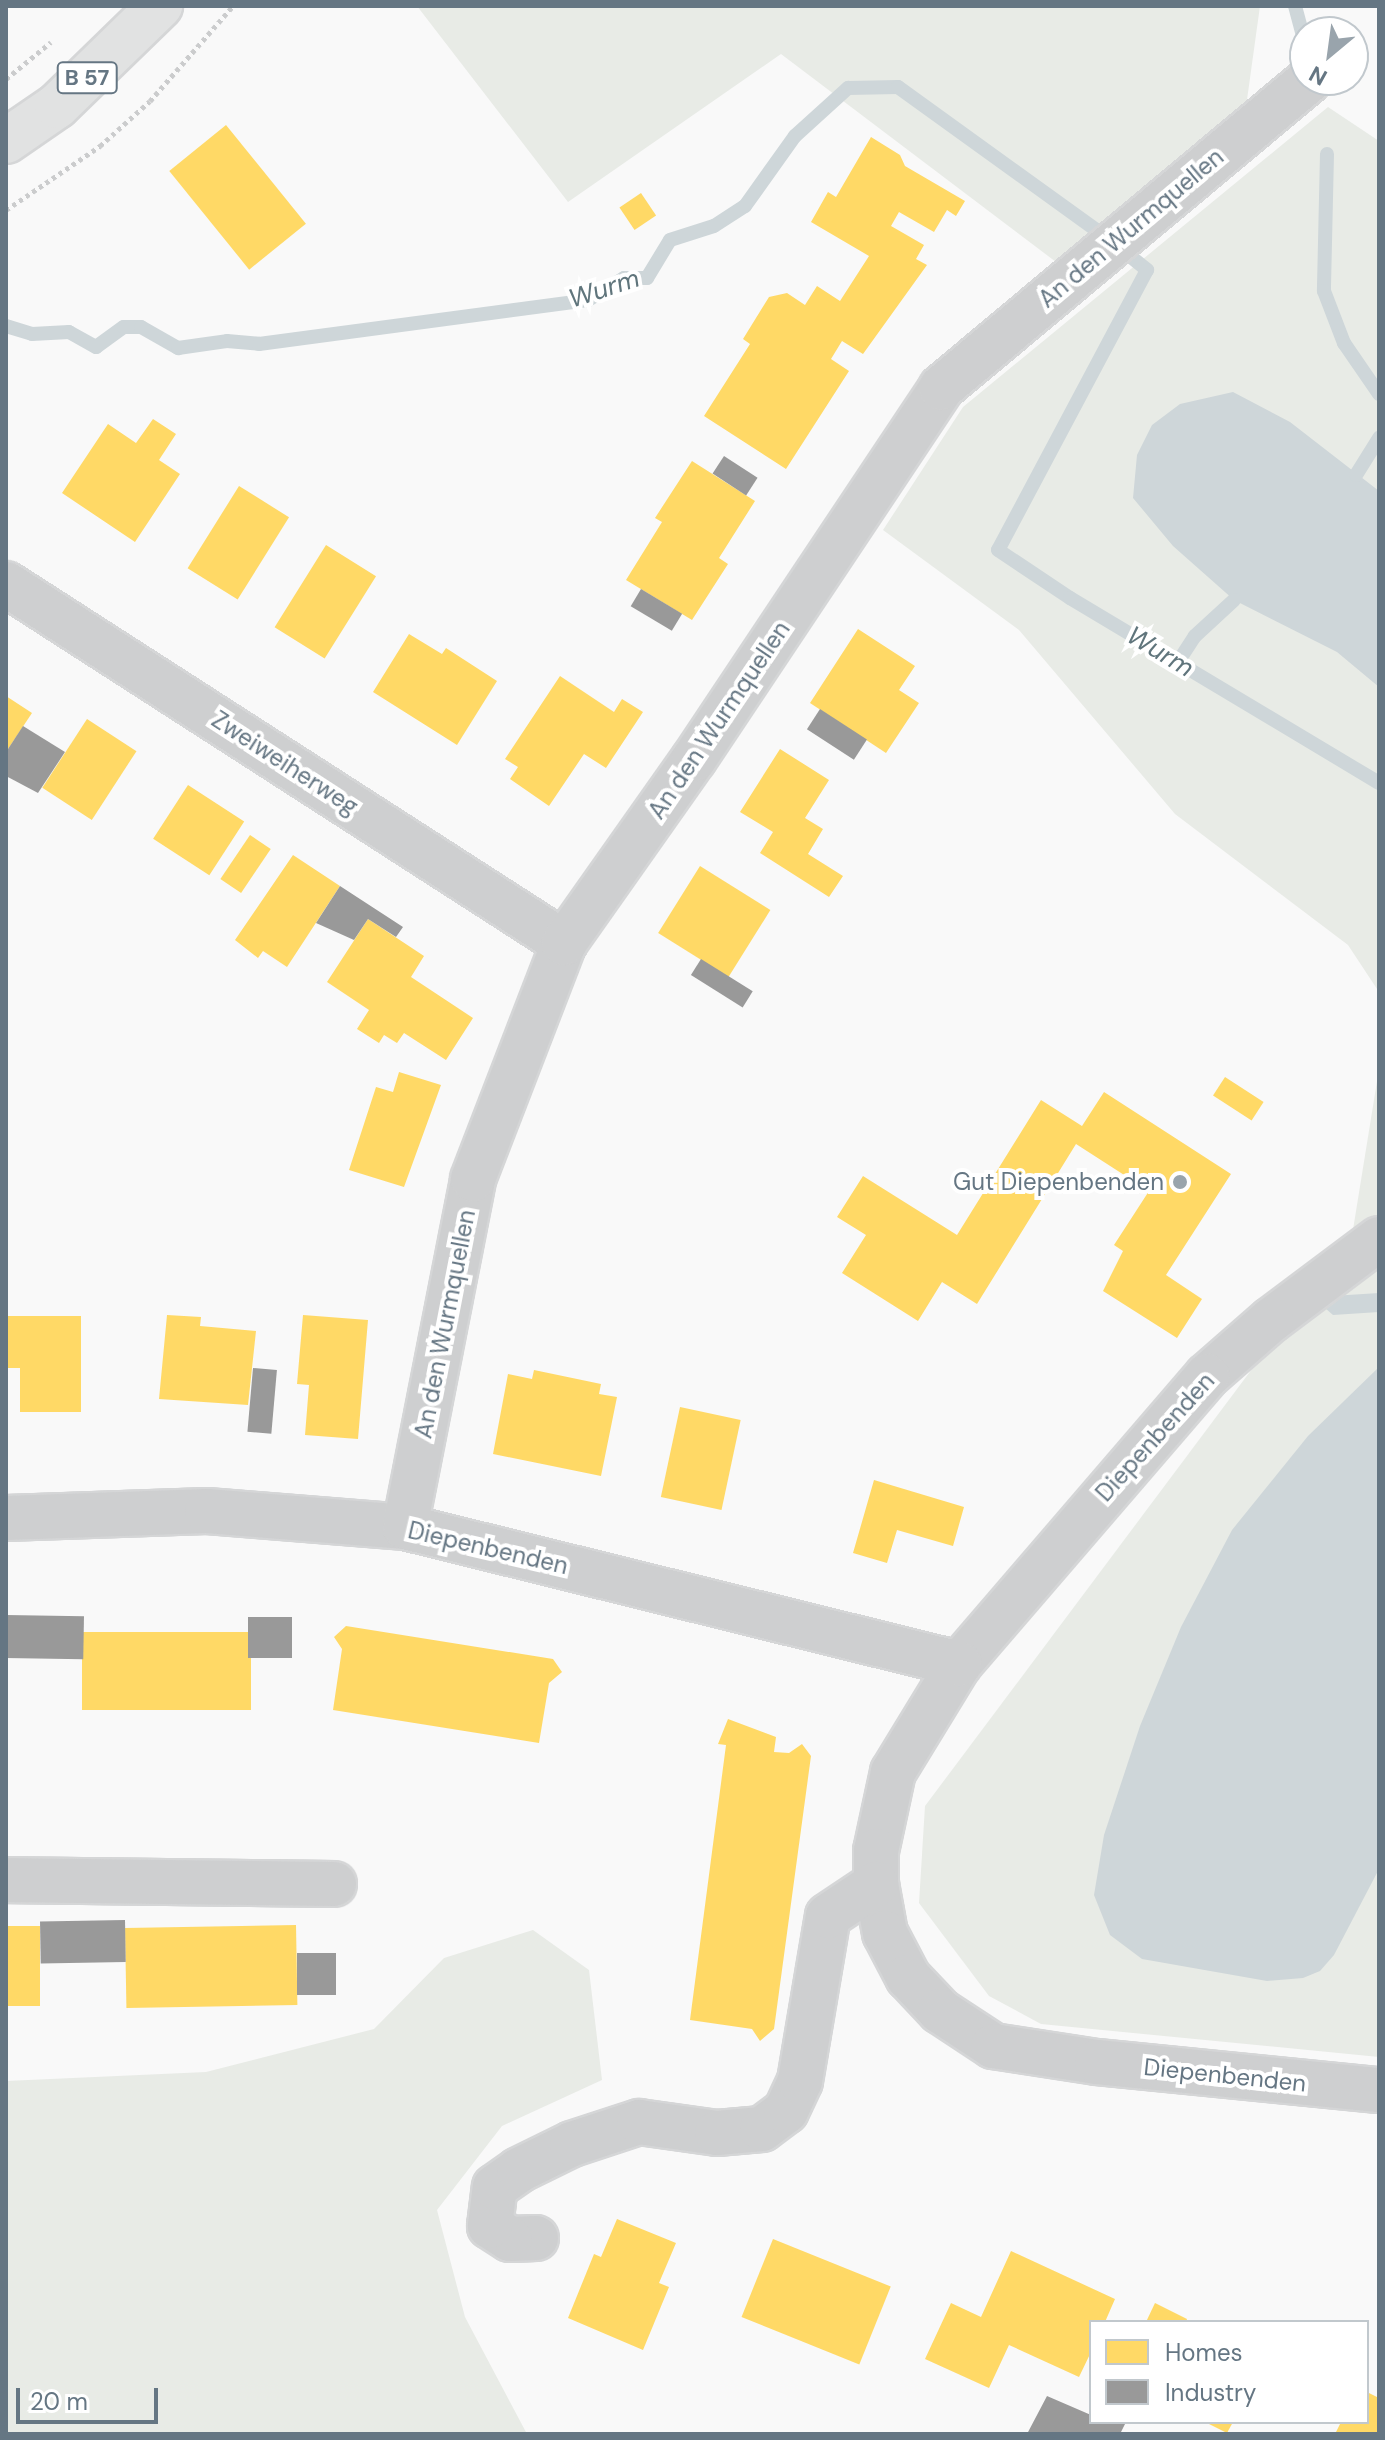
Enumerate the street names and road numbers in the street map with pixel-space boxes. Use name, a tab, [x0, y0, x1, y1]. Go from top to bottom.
road number: B 57	[55, 60, 119, 96]
street label: An den Wurmquellen	[1033, 142, 1229, 314]
street label: An den Wurmquellen	[642, 616, 796, 824]
street label: Zweiweiherweg	[206, 705, 364, 821]
street label: An den Wurmquellen	[409, 1207, 481, 1441]
street label: Diepenbenden	[1090, 1367, 1220, 1507]
street label: Diepenbenden	[405, 1516, 571, 1580]
street label: Diepenbenden	[1142, 2052, 1308, 2098]

